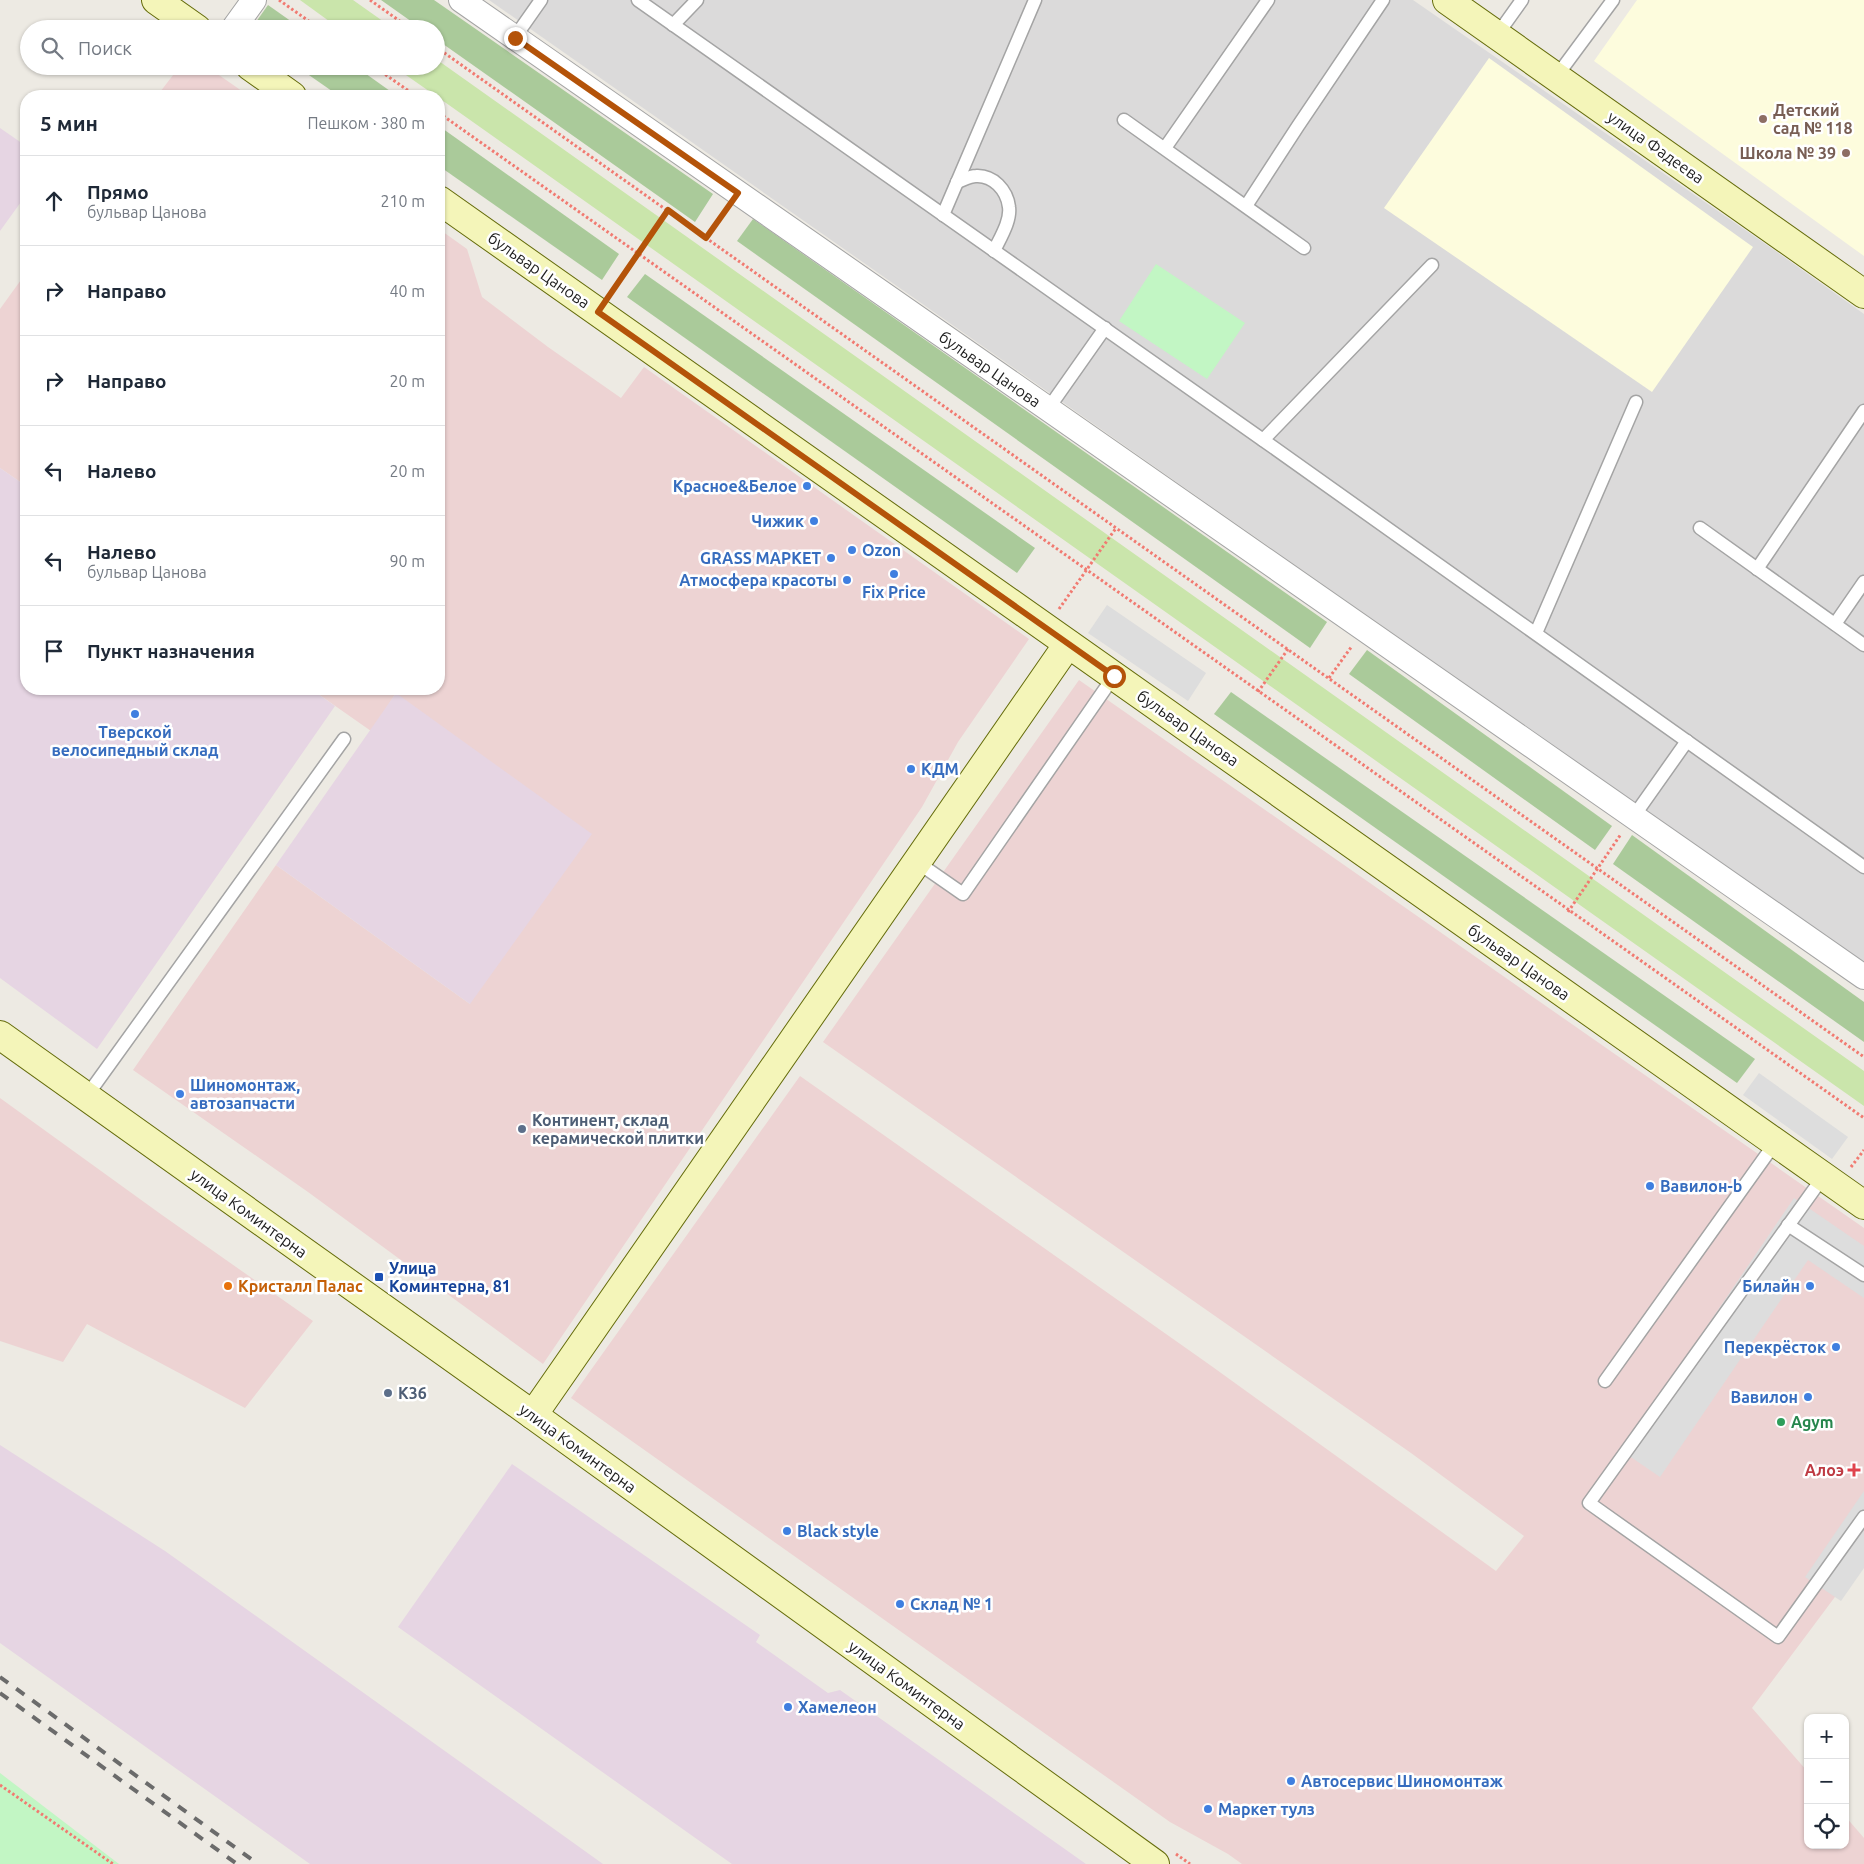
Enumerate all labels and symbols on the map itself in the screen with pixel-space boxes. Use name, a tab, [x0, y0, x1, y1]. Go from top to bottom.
route end	[504, 27, 527, 50]
place label: Детский сад № 118	[1773, 101, 1853, 137]
street label: улица Фадеева	[1604, 107, 1708, 187]
marker: Детский сад № 118	[1757, 113, 1769, 125]
place label: Школа № 39	[1740, 144, 1836, 162]
marker: Школа № 39	[1840, 147, 1852, 159]
street label: бульвар Цанова	[485, 228, 593, 312]
street label: бульвар Цанова	[936, 327, 1044, 411]
place label: Красное&Белое	[673, 477, 797, 495]
marker: Красное&Белое	[801, 480, 813, 492]
place label: Чижик	[752, 512, 804, 530]
marker: Чижик	[808, 515, 820, 527]
place label: Ozon	[862, 541, 901, 559]
marker: Ozon	[846, 544, 858, 556]
place label: GRASS МАРКЕТ	[700, 549, 821, 567]
marker: GRASS МАРКЕТ	[825, 552, 837, 564]
marker: Fix Price	[888, 568, 900, 580]
place label: Атмосфера красоты	[679, 571, 837, 589]
marker: Атмосфера красоты	[841, 574, 853, 586]
place label: Fix Price	[862, 583, 926, 601]
route start	[1103, 665, 1126, 688]
street label: бульвар Цанова	[1134, 686, 1242, 770]
marker: Тверской велосипедный склад	[129, 708, 141, 720]
place label: Тверской велосипедный склад	[51, 723, 219, 759]
place label: КДМ	[921, 760, 959, 778]
marker: КДМ	[905, 763, 917, 775]
street label: бульвар Цанова	[1465, 920, 1573, 1004]
place label: Шиномонтаж, автозапчасти	[190, 1076, 300, 1112]
marker: Шиномонтаж, автозапчасти	[174, 1088, 186, 1100]
place label: Континент, склад керамической плитки	[532, 1111, 704, 1147]
marker: Континент, склад керамической плитки	[516, 1123, 528, 1135]
street label: улица Коминтерна	[187, 1165, 311, 1261]
place label: Вавилон-b	[1660, 1177, 1742, 1195]
marker: Вавилон-b	[1644, 1180, 1656, 1192]
place label: Улица Коминтерна, 81	[389, 1259, 511, 1295]
marker: Улица Коминтерна, 81	[373, 1271, 385, 1283]
place label: Кристалл Палас	[238, 1277, 363, 1295]
place label: Билайн	[1742, 1277, 1800, 1295]
marker: Кристалл Палас	[222, 1280, 234, 1292]
marker: Билайн	[1804, 1280, 1816, 1292]
place label: Перекрёсток	[1724, 1338, 1826, 1356]
marker: Перекрёсток	[1830, 1341, 1842, 1353]
place label: К36	[398, 1384, 427, 1402]
marker: К36	[382, 1387, 394, 1399]
place label: Вавилон	[1731, 1388, 1798, 1406]
marker: Вавилон	[1802, 1391, 1814, 1403]
street label: улица Коминтерна	[516, 1400, 640, 1496]
place label: Agym	[1791, 1413, 1834, 1431]
marker: Agym	[1775, 1416, 1787, 1428]
place label: Алоэ	[1805, 1461, 1844, 1479]
marker: Алоэ	[1848, 1464, 1860, 1476]
place label: Black style	[797, 1522, 879, 1540]
marker: Black style	[781, 1525, 793, 1537]
place label: Склад № 1	[910, 1595, 993, 1613]
marker: Склад № 1	[894, 1598, 906, 1610]
street label: улица Коминтерна	[845, 1637, 969, 1733]
place label: Хамелеон	[798, 1698, 877, 1716]
marker: Хамелеон	[782, 1701, 794, 1713]
place label: Автосервис Шиномонтаж	[1301, 1772, 1503, 1790]
marker: Автосервис Шиномонтаж	[1285, 1775, 1297, 1787]
place label: Маркет тулз	[1218, 1800, 1315, 1818]
marker: Маркет тулз	[1202, 1803, 1214, 1815]

